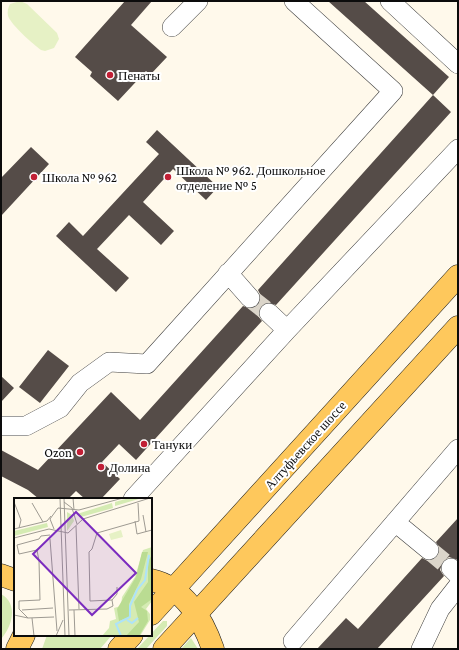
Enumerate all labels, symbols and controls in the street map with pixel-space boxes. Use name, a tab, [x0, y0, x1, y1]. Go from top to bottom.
place label: Пенаты	[118, 68, 160, 83]
marker: Пенаты	[105, 70, 115, 80]
place label: Школа № 962. Дошкольное отделение № 5	[176, 163, 326, 193]
place label: Школа № 962	[42, 170, 117, 185]
marker: Школа № 962	[29, 172, 39, 182]
marker: Школа № 962. Дошкольное отделение № 5	[163, 172, 173, 182]
street label: Алтуфьевское шоссе	[262, 398, 349, 493]
place label: Тануки	[152, 437, 192, 452]
marker: Тануки	[139, 439, 149, 449]
place label: Ozon	[44, 445, 72, 460]
marker: Ozon	[75, 447, 85, 457]
place label: Долина	[109, 460, 151, 475]
marker: Долина	[96, 462, 106, 472]
inset map	[14, 498, 152, 636]

